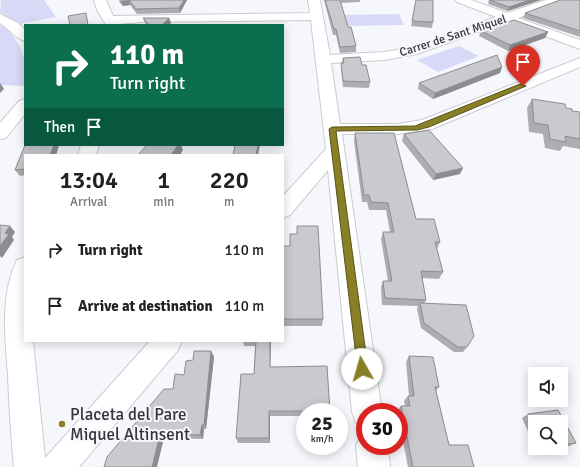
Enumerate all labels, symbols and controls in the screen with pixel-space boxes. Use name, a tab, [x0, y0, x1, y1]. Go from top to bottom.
street label: Carrer de Sant Miquel	[398, 12, 509, 60]
text: 110 m	[110, 38, 184, 72]
icon: right	[44, 40, 96, 92]
pin	[506, 45, 540, 86]
icon: arrive	[512, 51, 534, 73]
text: Turn right	[110, 72, 185, 94]
icon: arrive	[83, 116, 105, 138]
text: Then	[44, 118, 75, 136]
text: 13:04	[59, 165, 118, 195]
text: 1	[157, 165, 170, 195]
text: 220	[210, 165, 249, 195]
text: Arrival	[70, 194, 107, 210]
text: min	[153, 194, 174, 210]
text: m	[224, 194, 234, 210]
icon: right	[44, 239, 66, 261]
text: Turn right	[78, 241, 143, 259]
text: 110 m	[224, 241, 264, 259]
icon: arrive	[44, 295, 66, 317]
text: Arrive at destination	[78, 297, 213, 315]
text: 110 m	[225, 297, 264, 315]
position arrow	[341, 348, 383, 390]
map controls	[528, 367, 568, 455]
button: sound	[528, 367, 568, 407]
speed limit sign: 30	[356, 403, 408, 455]
place label: Placeta del Pare Miquel Altinsent	[70, 404, 190, 445]
text: 25	[311, 411, 333, 436]
button: search	[528, 415, 568, 455]
marker: Placeta del Pare Miquel Altinsent	[57, 419, 67, 429]
text: km/h	[311, 433, 333, 445]

